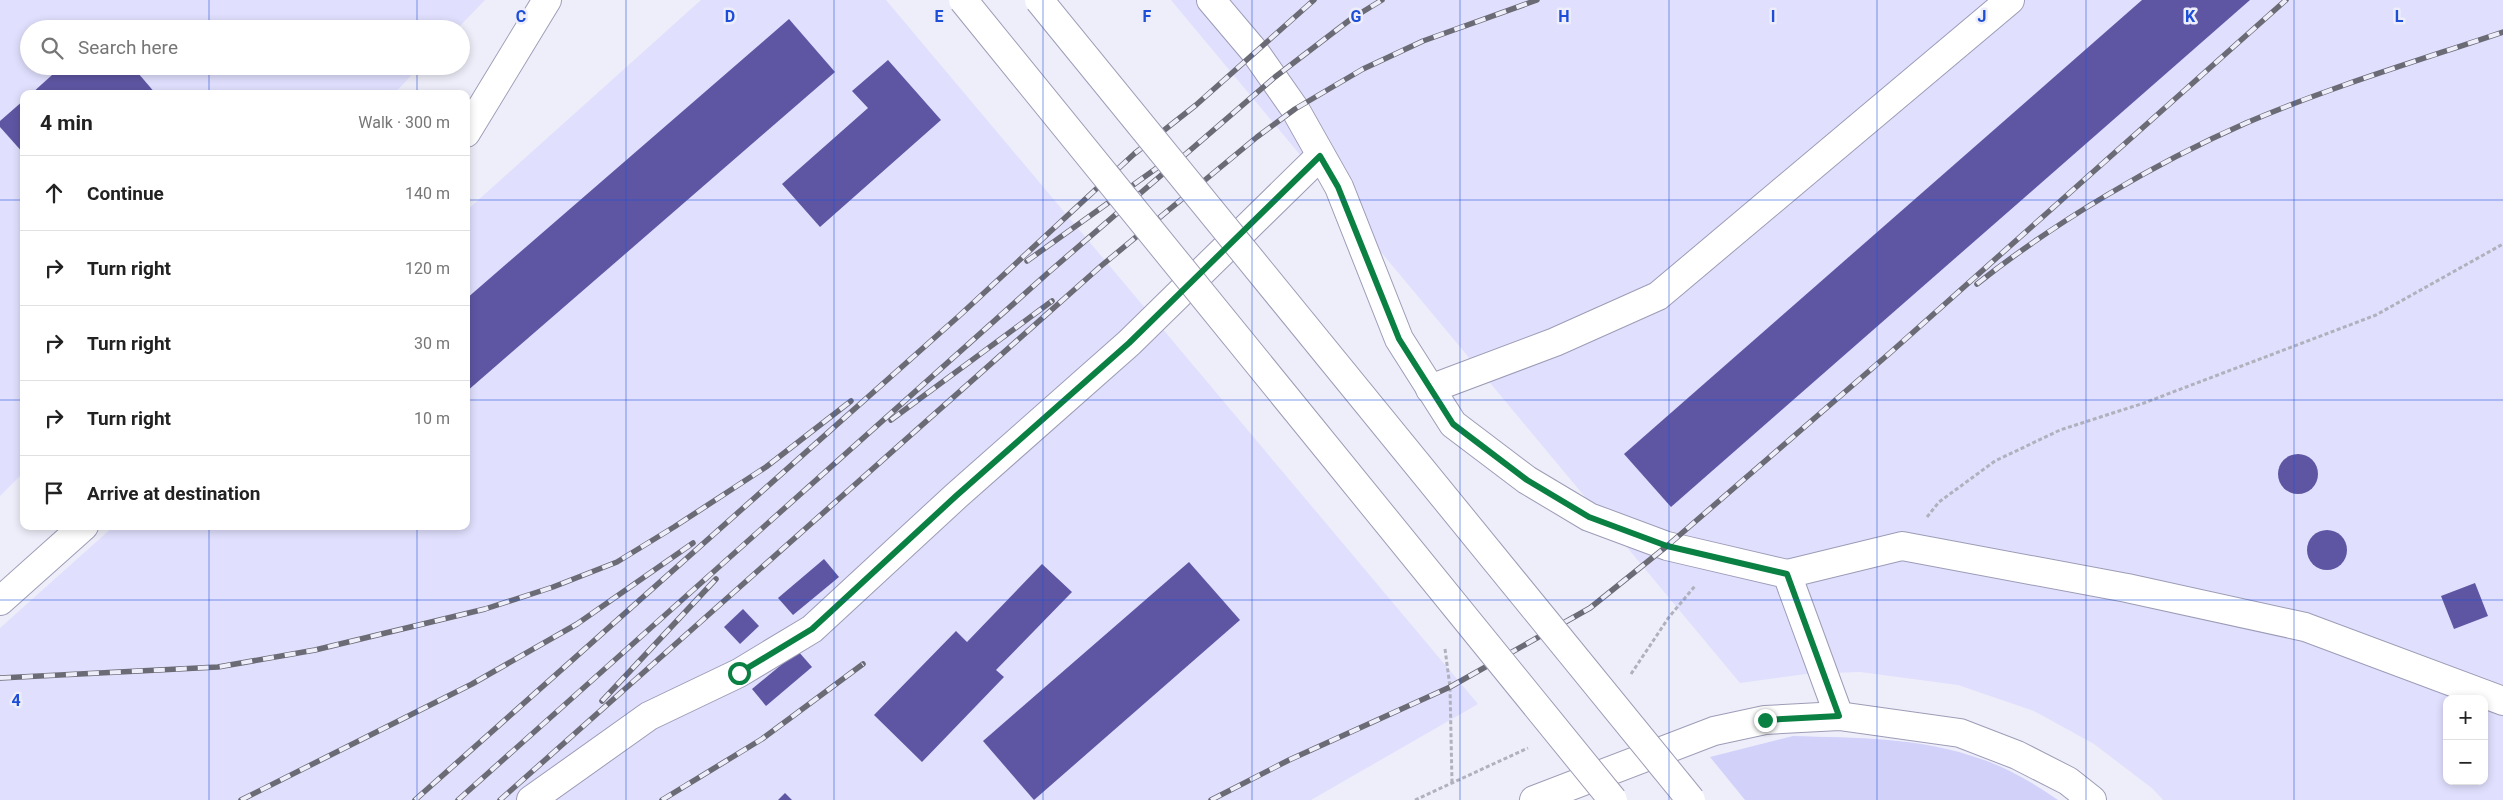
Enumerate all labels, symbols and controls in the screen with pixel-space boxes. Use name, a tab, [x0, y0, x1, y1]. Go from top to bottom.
text: C	[516, 7, 526, 26]
text: D	[725, 7, 735, 26]
text: E	[935, 7, 944, 26]
text: F	[1143, 7, 1152, 26]
text: G	[1351, 7, 1362, 26]
text: H	[1558, 7, 1570, 26]
text: I	[1771, 7, 1775, 26]
text: J	[1978, 7, 1986, 26]
text: K	[2185, 7, 2196, 26]
text: L	[2395, 7, 2404, 26]
search box	[20, 20, 470, 75]
icon: search	[38, 34, 66, 62]
text: Search here	[78, 36, 178, 59]
text: 4 min	[40, 111, 93, 135]
text: Walk · 300 m	[358, 113, 450, 132]
icon: ahead	[40, 179, 68, 207]
text: Continue	[87, 182, 164, 205]
text: 140 m	[405, 184, 450, 203]
icon: right	[40, 254, 68, 282]
text: Turn right	[87, 257, 171, 280]
text: 120 m	[405, 259, 450, 278]
icon: right	[40, 329, 68, 357]
text: Turn right	[87, 332, 171, 355]
text: 30 m	[414, 334, 450, 353]
icon: right	[40, 404, 68, 432]
text: Turn right	[87, 407, 171, 430]
text: 10 m	[414, 409, 450, 428]
icon: arrive	[40, 479, 68, 507]
text: Arrive at destination	[87, 482, 260, 505]
route start	[728, 662, 751, 685]
text: 4	[11, 691, 21, 710]
map controls	[2443, 695, 2488, 785]
button: +	[2443, 695, 2488, 740]
route end	[1754, 709, 1777, 732]
button: −	[2443, 740, 2488, 785]

